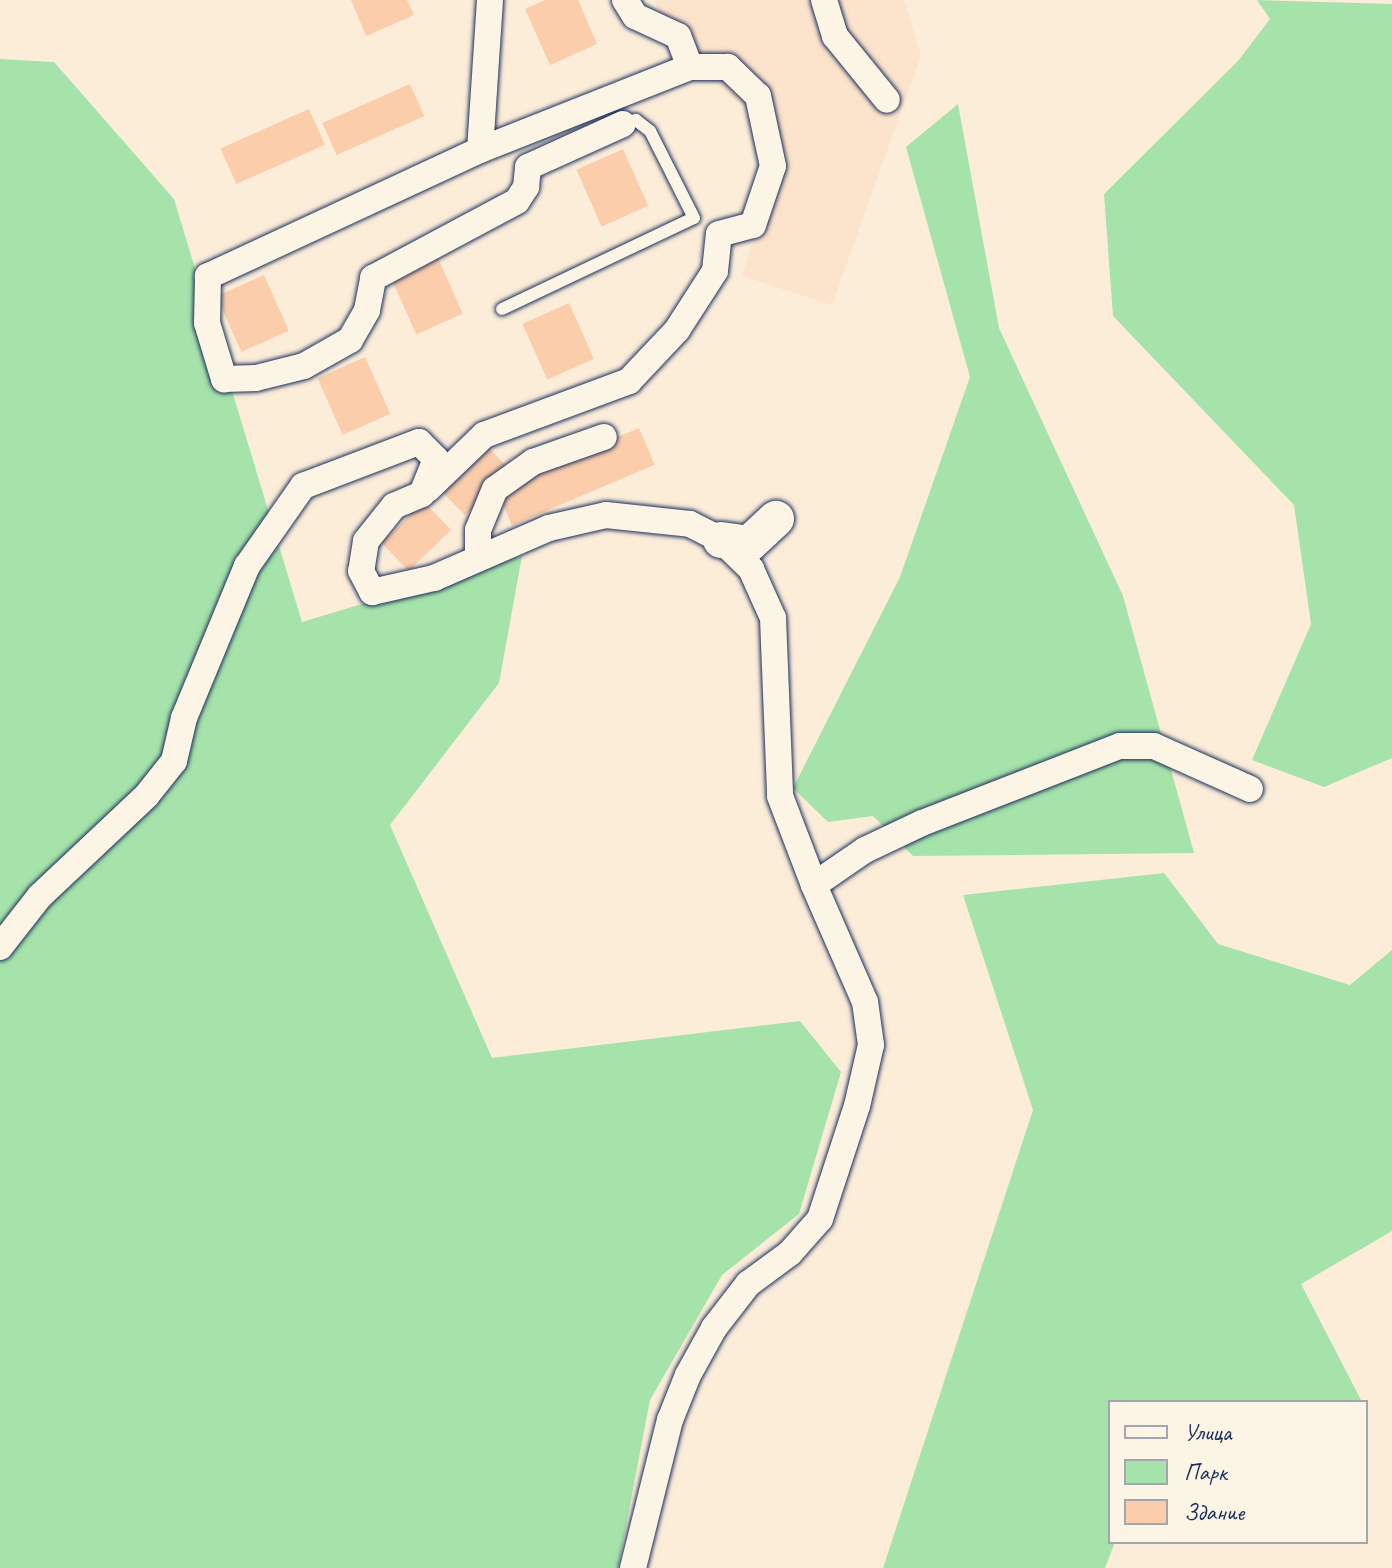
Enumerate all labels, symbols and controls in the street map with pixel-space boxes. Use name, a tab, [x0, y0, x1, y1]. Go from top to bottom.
legend	[1108, 1400, 1368, 1544]
text: Улица	[1184, 1417, 1232, 1447]
text: Парк	[1184, 1457, 1227, 1487]
text: Здание	[1184, 1497, 1244, 1527]

